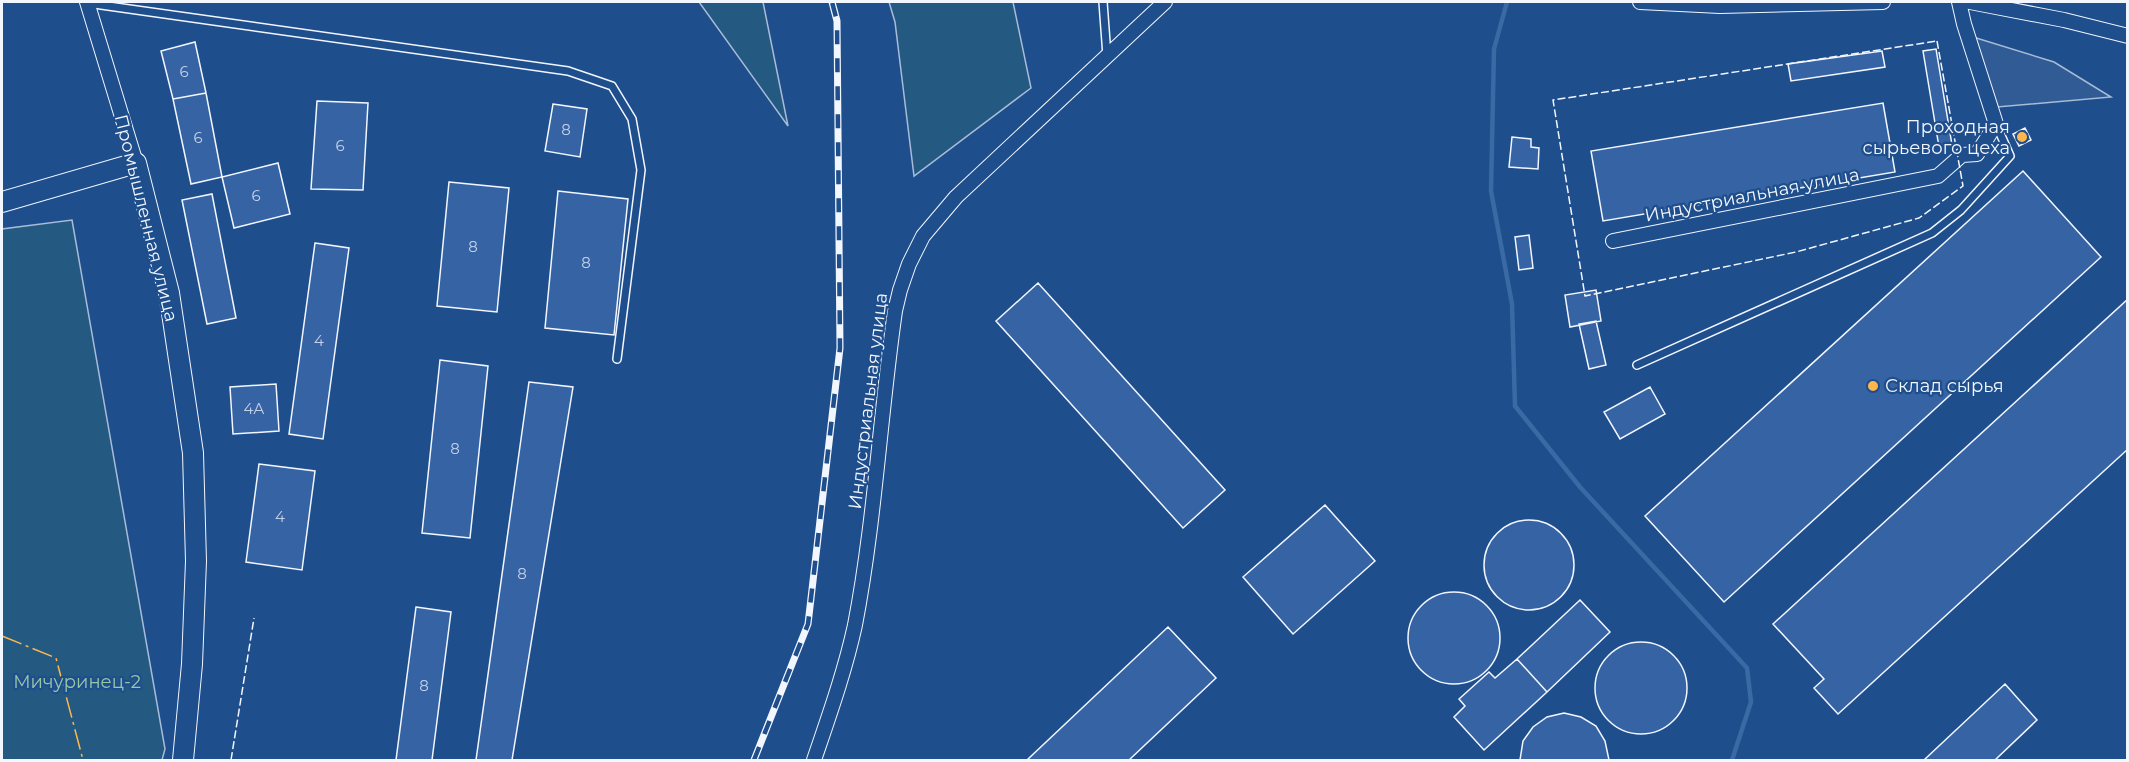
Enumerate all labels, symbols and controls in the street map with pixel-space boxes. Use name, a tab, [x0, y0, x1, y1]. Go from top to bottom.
house number: 6	[179, 62, 189, 81]
street label: Промышленная улица	[110, 112, 182, 324]
place label: Проходная сырьевого цеха	[1863, 116, 2010, 159]
house number: 8	[561, 120, 571, 139]
house number: 6	[193, 128, 203, 147]
marker: Проходная сырьевого цеха	[2015, 130, 2029, 144]
house number: 6	[335, 136, 345, 155]
street label: Индустриальная улица	[1643, 163, 1861, 227]
house number: 6	[251, 186, 261, 205]
house number: 8	[468, 237, 478, 256]
house number: 8	[581, 253, 591, 272]
street label: Индустриальная улица	[844, 291, 892, 511]
house number: 4	[314, 331, 324, 350]
place label: Склад сырья	[1885, 375, 2004, 397]
marker: Склад сырья	[1866, 379, 1880, 393]
house number: 4А	[243, 399, 265, 418]
house number: 8	[450, 439, 460, 458]
house number: 4	[275, 507, 285, 526]
house number: 8	[517, 564, 527, 583]
park label: Мичуринец-2	[13, 671, 141, 693]
house number: 8	[419, 676, 429, 695]

